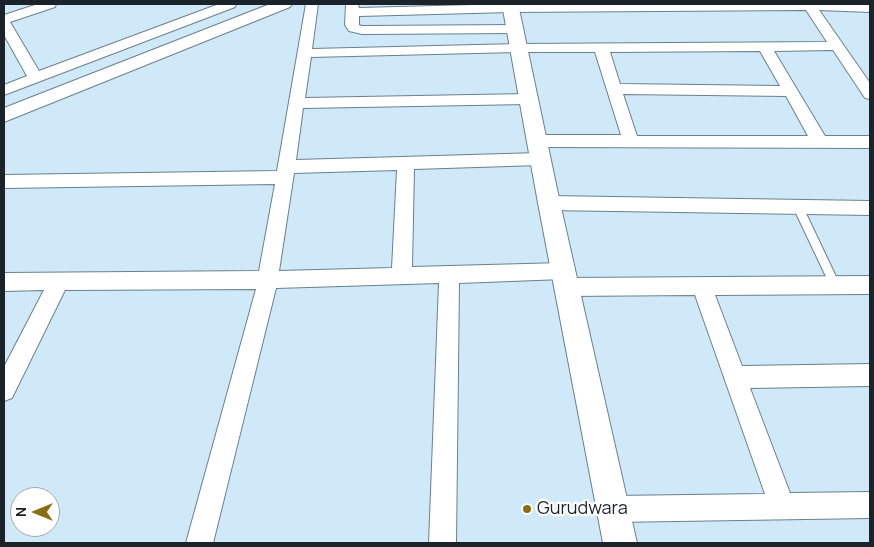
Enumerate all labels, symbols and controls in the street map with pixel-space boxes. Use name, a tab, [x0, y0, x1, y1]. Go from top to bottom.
north arrow	[10, 487, 60, 537]
place label: Gurudwara	[537, 498, 628, 520]
marker: Gurudwara	[521, 503, 533, 515]
text: N	[11, 507, 30, 517]

